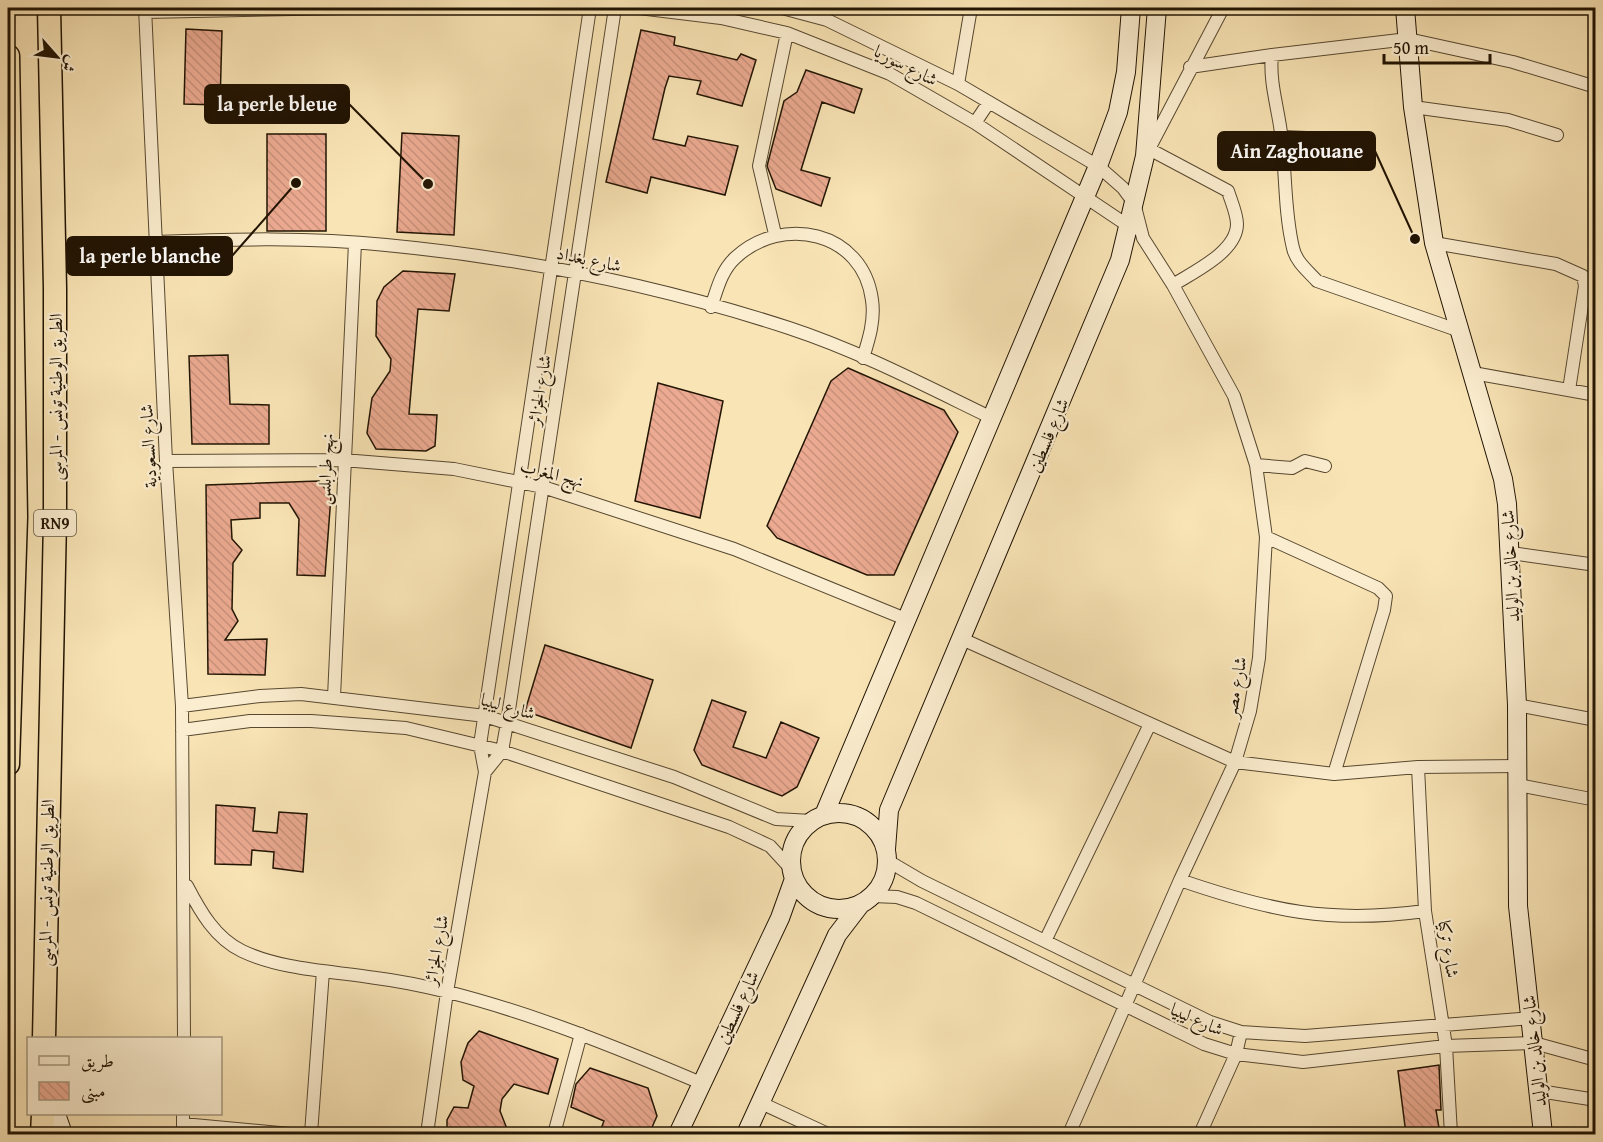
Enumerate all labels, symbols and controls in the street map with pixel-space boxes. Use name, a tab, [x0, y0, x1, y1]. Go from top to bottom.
north arrow	[27, 27, 87, 87]
scale bar	[1384, 27, 1490, 65]
text: 50 m	[1393, 34, 1429, 61]
street label: شارع سوريا	[868, 37, 943, 94]
text: ش	[56, 51, 85, 77]
callout: la perle bleue	[205, 85, 349, 123]
text: la perle bleue	[217, 89, 337, 118]
callout: Ain Zaghouane	[1218, 132, 1375, 170]
text: Ain Zaghouane	[1231, 136, 1364, 165]
callout: la perle blanche	[67, 237, 232, 275]
street label: شارع بغداد	[554, 239, 624, 281]
text: la perle blanche	[79, 241, 221, 270]
street label: الطريق الوطنية تونس - المرسى	[42, 313, 69, 481]
street label: شارع الجزائر	[520, 353, 560, 430]
street label: شارع فلسطين	[1020, 394, 1077, 477]
street label: شارع السعودية	[132, 403, 166, 488]
street label: نهج طرابلس	[310, 432, 343, 506]
street label: نهج المغرب	[516, 452, 587, 497]
street label: شارع خالد بن الوليد	[1494, 509, 1528, 623]
road number: RN9	[34, 510, 76, 536]
street label: شارع مصر	[1216, 654, 1256, 722]
street label: شارع ليبيا	[477, 685, 538, 729]
street label: الطريق الوطنية تونس - المرسى	[31, 799, 61, 967]
street label: شارع الجزائر	[416, 913, 457, 990]
street label: شارع تركيا	[1429, 918, 1467, 980]
street label: شارع فلسطين	[708, 966, 768, 1049]
street label: شارع خالد بن الوليد	[1515, 994, 1555, 1108]
street label: شارع ليبيا	[1165, 995, 1228, 1044]
legend	[27, 1037, 222, 1115]
text: طريق	[81, 1047, 114, 1074]
text: مبنى	[81, 1077, 106, 1104]

